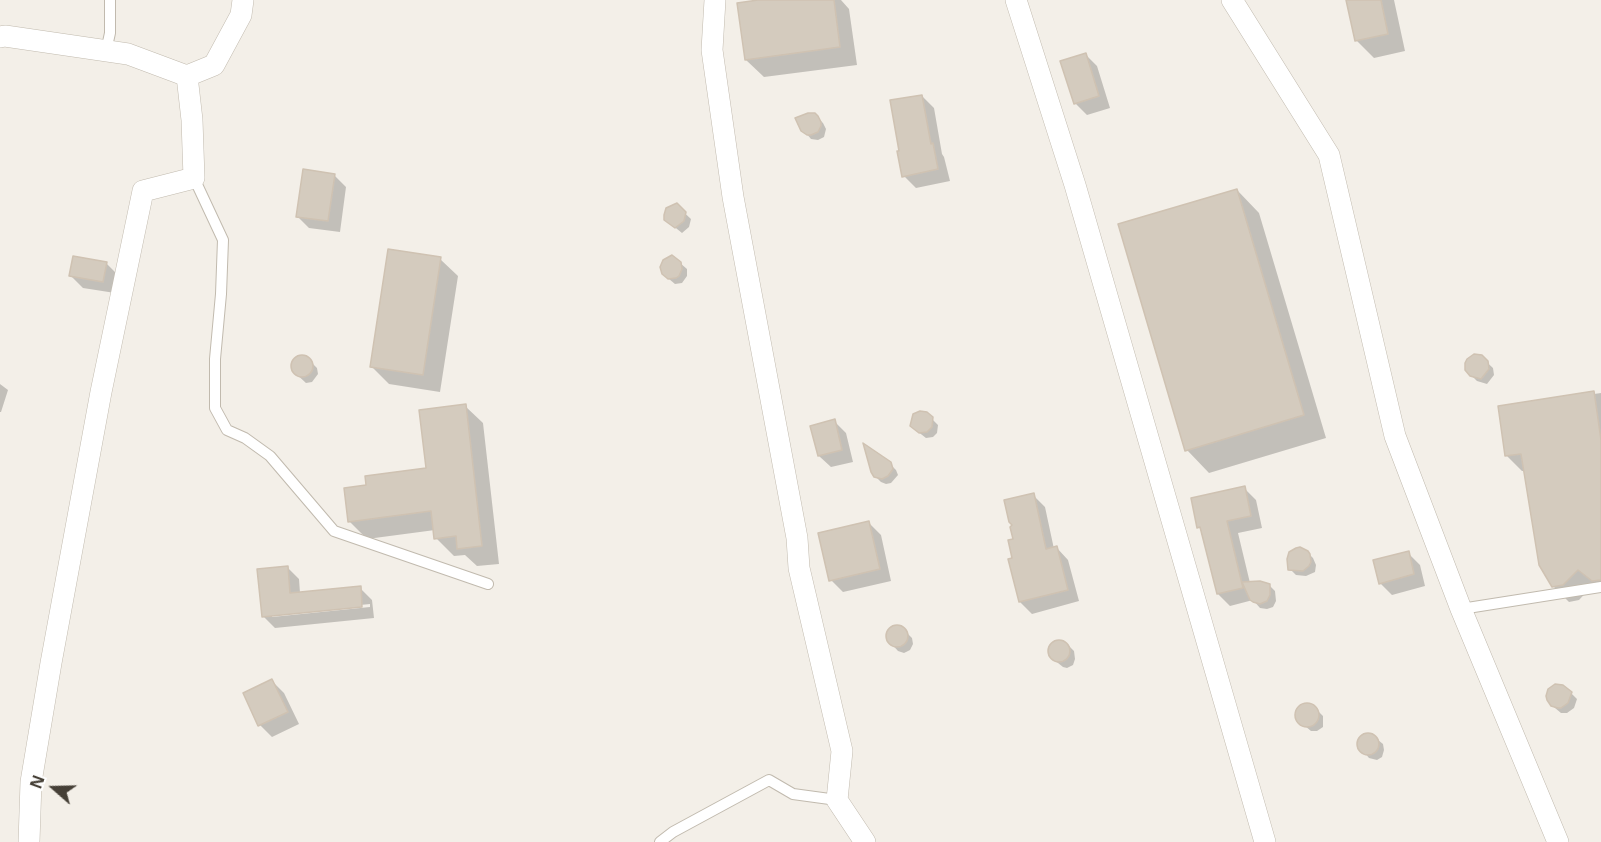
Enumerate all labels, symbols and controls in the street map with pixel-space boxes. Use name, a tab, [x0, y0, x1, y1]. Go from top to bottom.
north arrow	[24, 758, 84, 818]
text: N	[25, 772, 50, 792]

